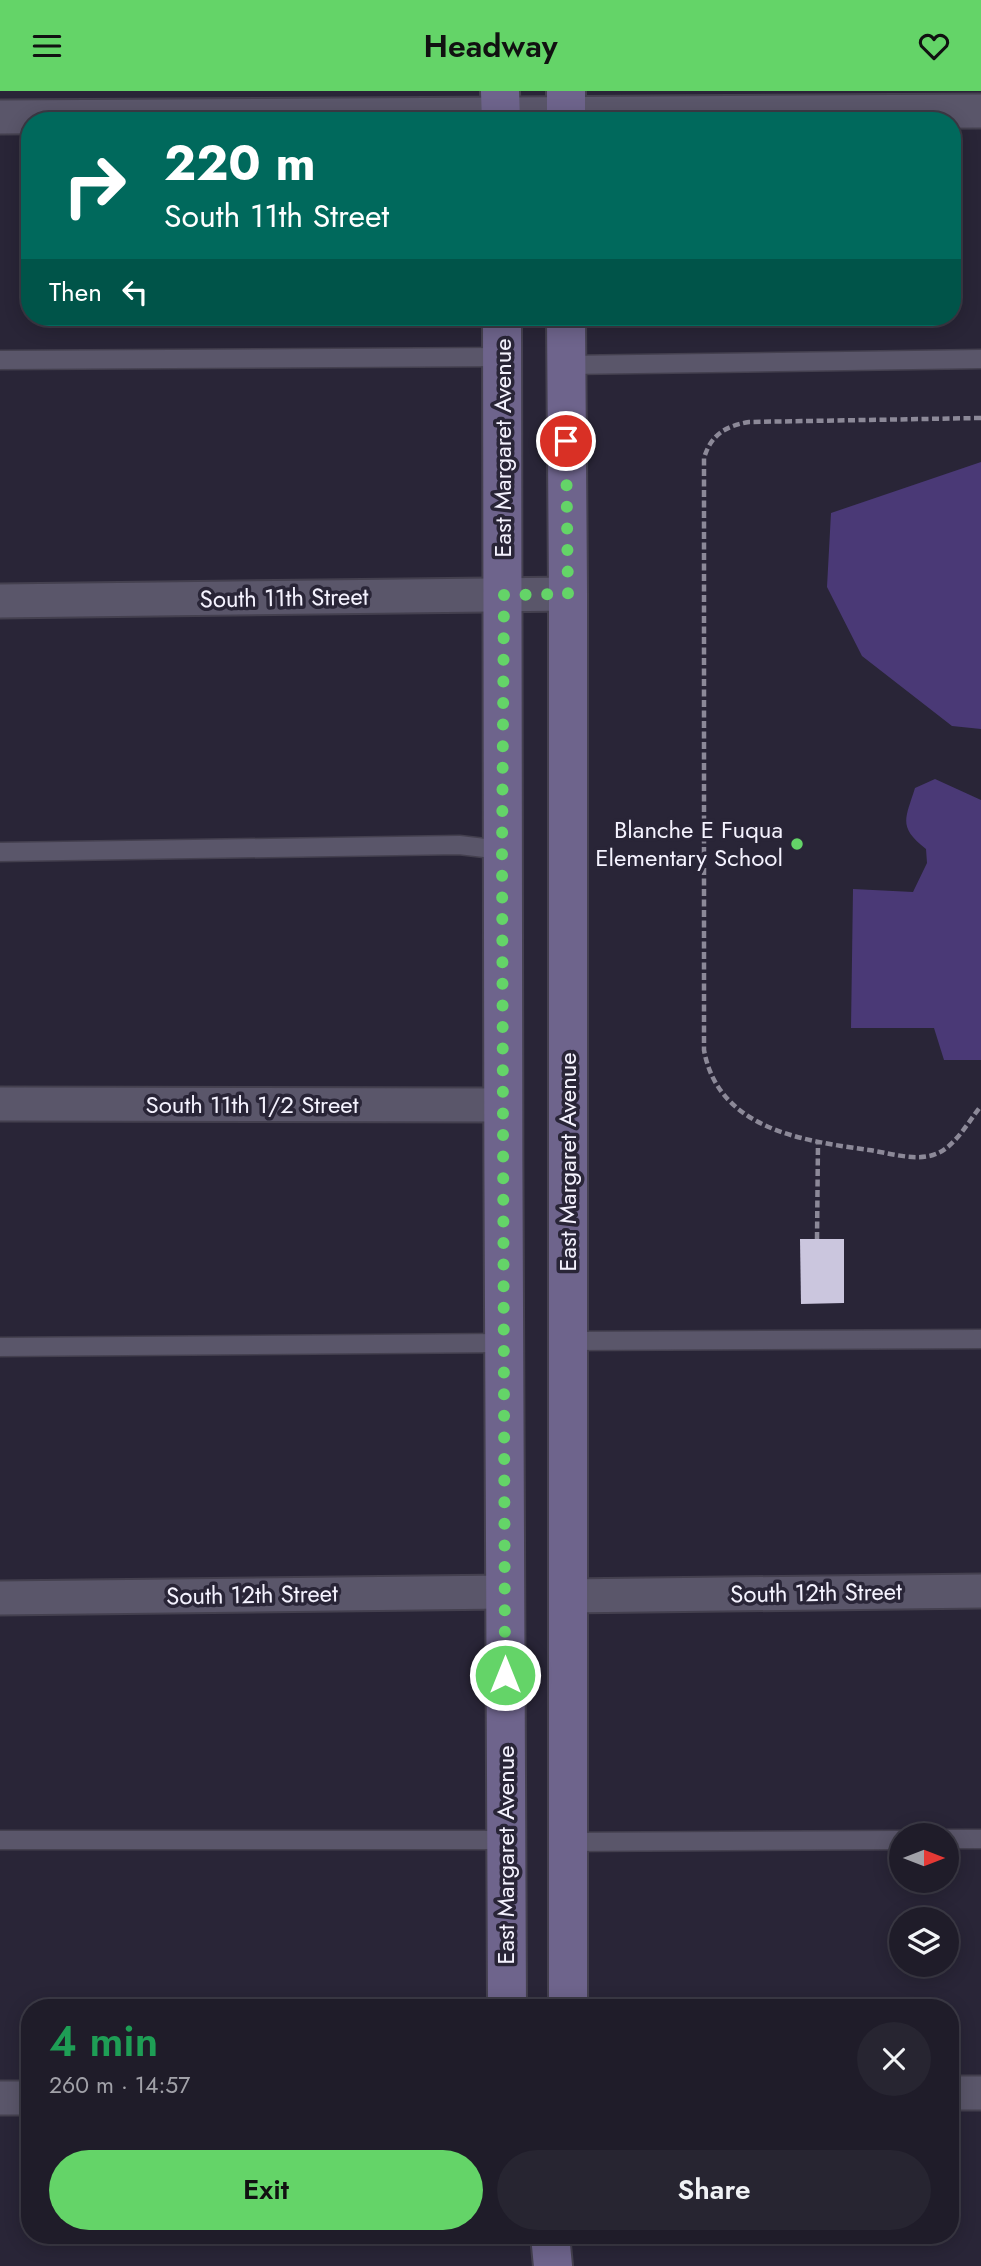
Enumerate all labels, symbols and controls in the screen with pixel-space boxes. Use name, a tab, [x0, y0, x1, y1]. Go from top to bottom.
text: Headway	[423, 23, 558, 69]
icon: menu	[28, 27, 66, 65]
icon: heart	[915, 27, 953, 65]
text: 220 m	[164, 128, 316, 198]
icon: right	[49, 140, 140, 231]
text: South 11th Street	[164, 193, 389, 239]
text: Then	[49, 273, 102, 311]
icon: left	[116, 273, 154, 311]
street label: East Margaret Avenue	[485, 338, 520, 558]
pin	[536, 411, 596, 471]
icon: arrive	[547, 422, 585, 460]
street label: South 11th Street	[199, 579, 369, 616]
place label: Blanche E Fuqua Elementary School	[595, 812, 783, 875]
marker: Blanche E Fuqua Elementary School	[789, 836, 805, 852]
street label: East Margaret Avenue	[550, 1052, 585, 1272]
street label: South 11th 1/2 Street	[146, 1087, 359, 1122]
street label: South 12th Street	[730, 1574, 902, 1611]
street label: South 12th Street	[166, 1576, 338, 1613]
position arrow	[468, 1638, 542, 1712]
street label: East Margaret Avenue	[488, 1745, 523, 1965]
north arrow	[889, 1823, 959, 1893]
map controls	[889, 1823, 959, 1977]
button: layers	[889, 1907, 959, 1977]
text: 4 min	[49, 2011, 158, 2072]
button: close	[857, 2022, 931, 2096]
text: 260 m · 14:57	[49, 2068, 190, 2102]
button: Exit	[49, 2150, 483, 2230]
button: Share	[497, 2150, 931, 2230]

